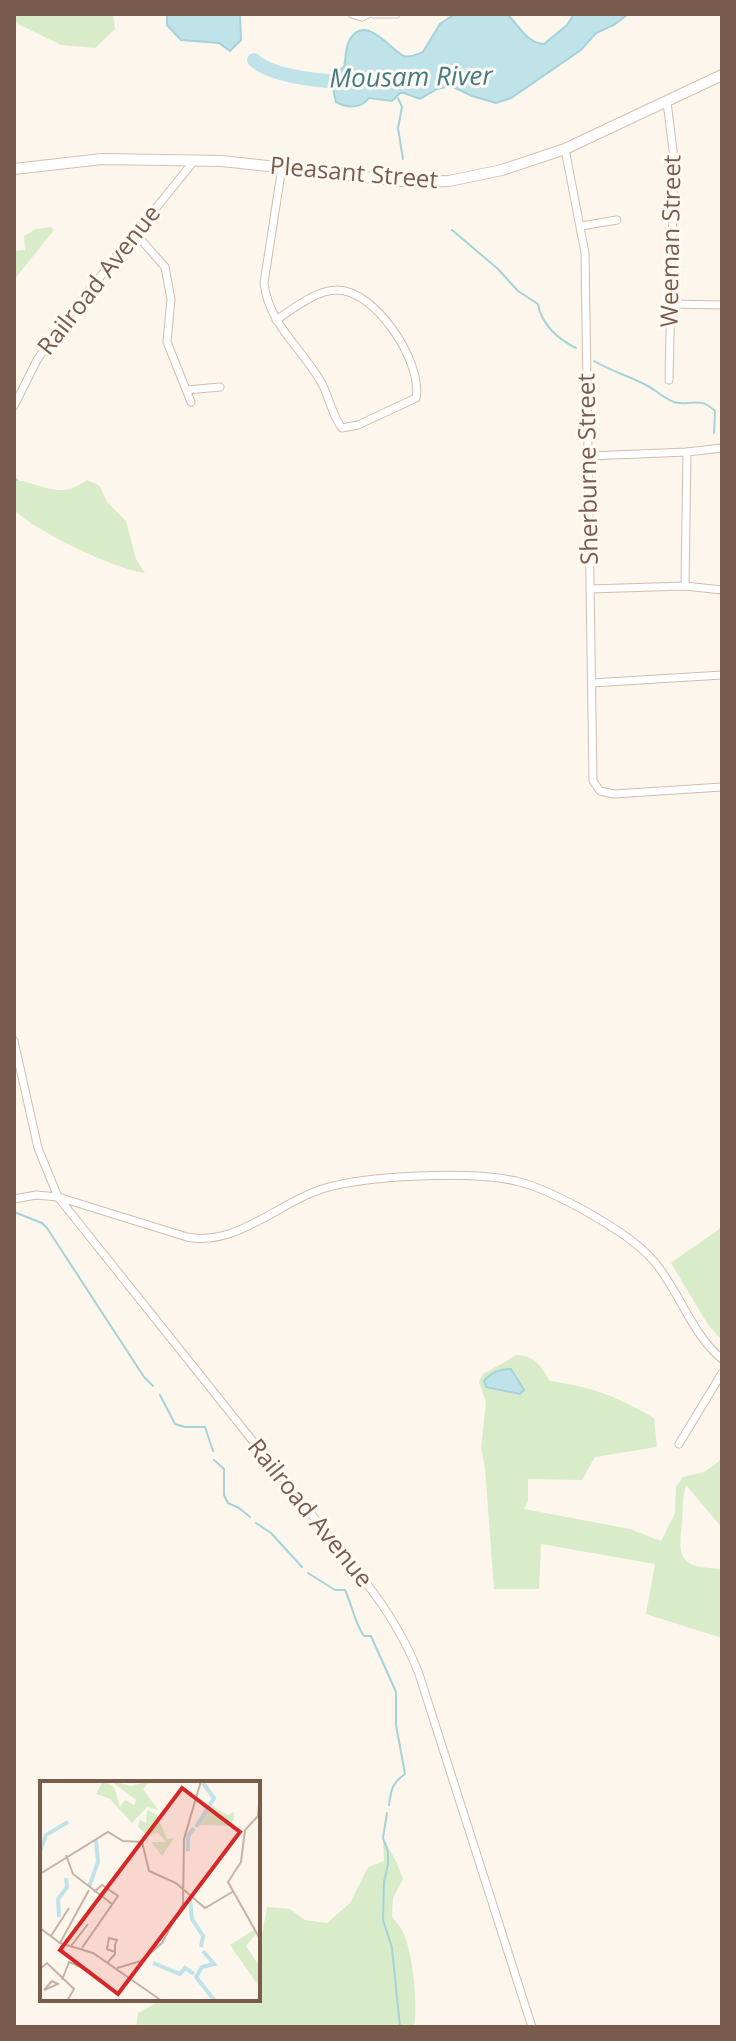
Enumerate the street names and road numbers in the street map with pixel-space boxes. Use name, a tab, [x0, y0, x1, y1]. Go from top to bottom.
street label: Pleasant Street	[269, 148, 440, 195]
street label: Weeman Street	[651, 154, 688, 328]
street label: Railroad Avenue	[29, 197, 167, 361]
street label: Sherburne Street	[568, 373, 605, 565]
street label: Railroad Avenue	[241, 1431, 381, 1593]

